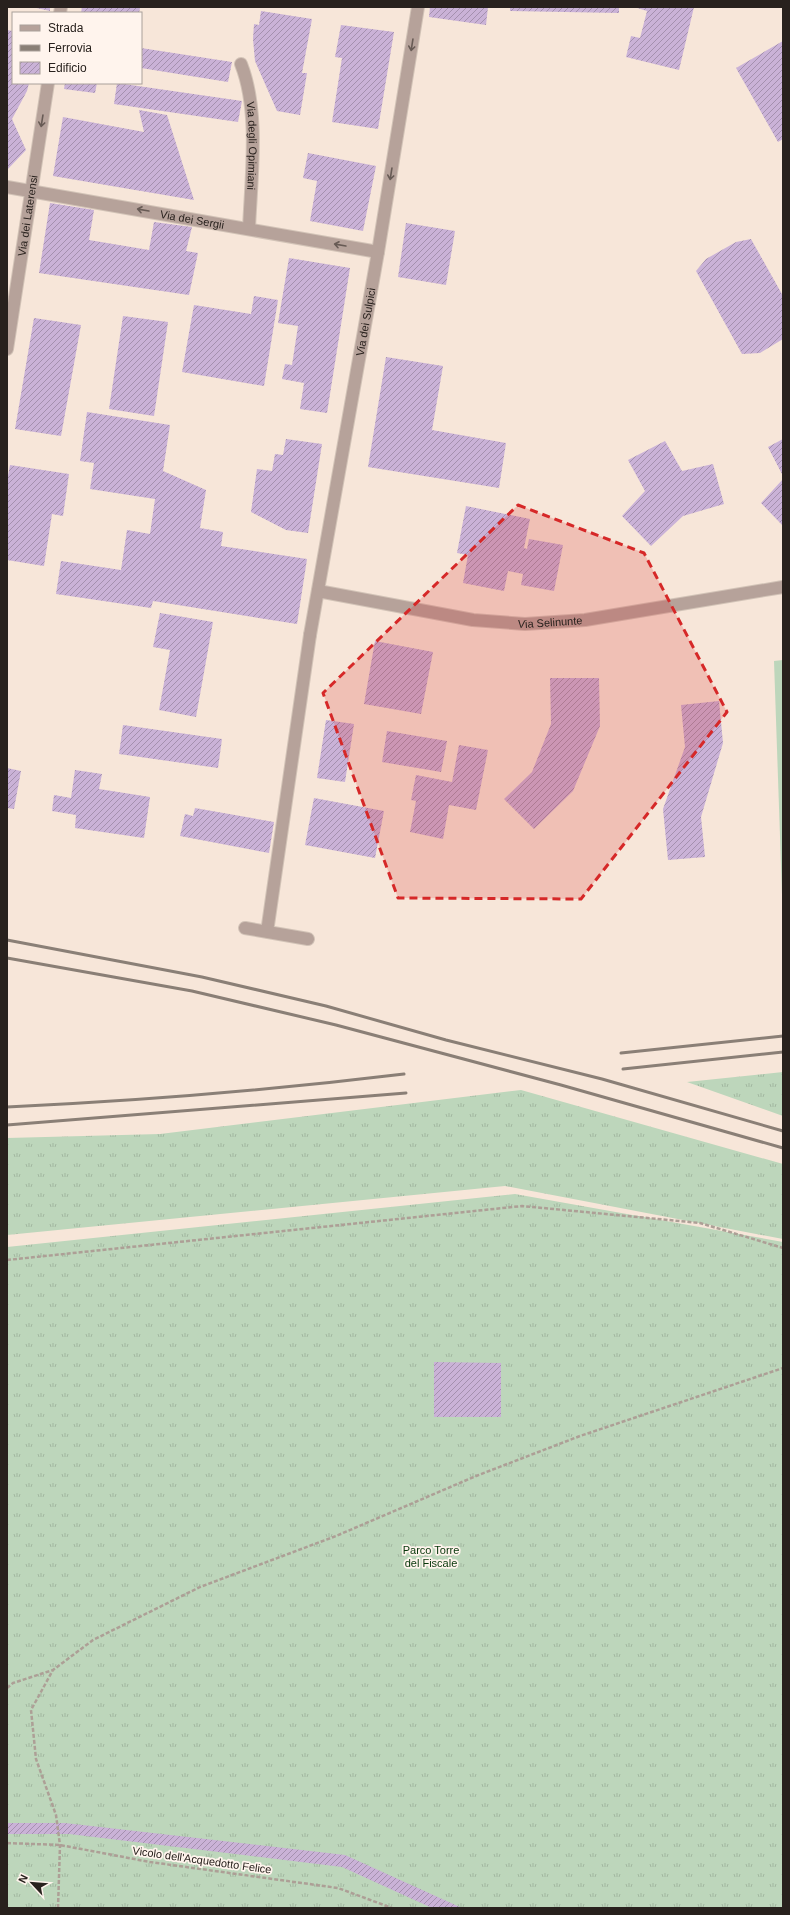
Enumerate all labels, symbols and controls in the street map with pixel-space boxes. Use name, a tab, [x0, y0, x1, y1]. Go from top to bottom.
legend	[12, 12, 142, 84]
text: Strada	[48, 21, 84, 35]
one-way arrow	[408, 39, 416, 52]
text: Ferrovia	[48, 41, 92, 55]
text: Edificio	[48, 61, 87, 75]
street label: Via degli Opimiani	[244, 101, 259, 190]
one-way arrow	[38, 115, 46, 128]
one-way arrow	[387, 167, 395, 180]
street label: Via dei Laterensi	[15, 174, 40, 257]
one-way arrow	[137, 206, 150, 214]
street label: Via dei Sergii	[159, 208, 225, 231]
one-way arrow	[334, 241, 347, 249]
street label: Via dei Sulpici	[354, 287, 378, 357]
street label: Via Selinunte	[517, 614, 583, 630]
park label: Parco Torre del Fiscale	[403, 1544, 459, 1569]
street label: Vicolo dell'Acquedotto Felice	[132, 1844, 272, 1876]
north arrow	[12, 1863, 52, 1903]
text: N	[16, 1872, 30, 1885]

